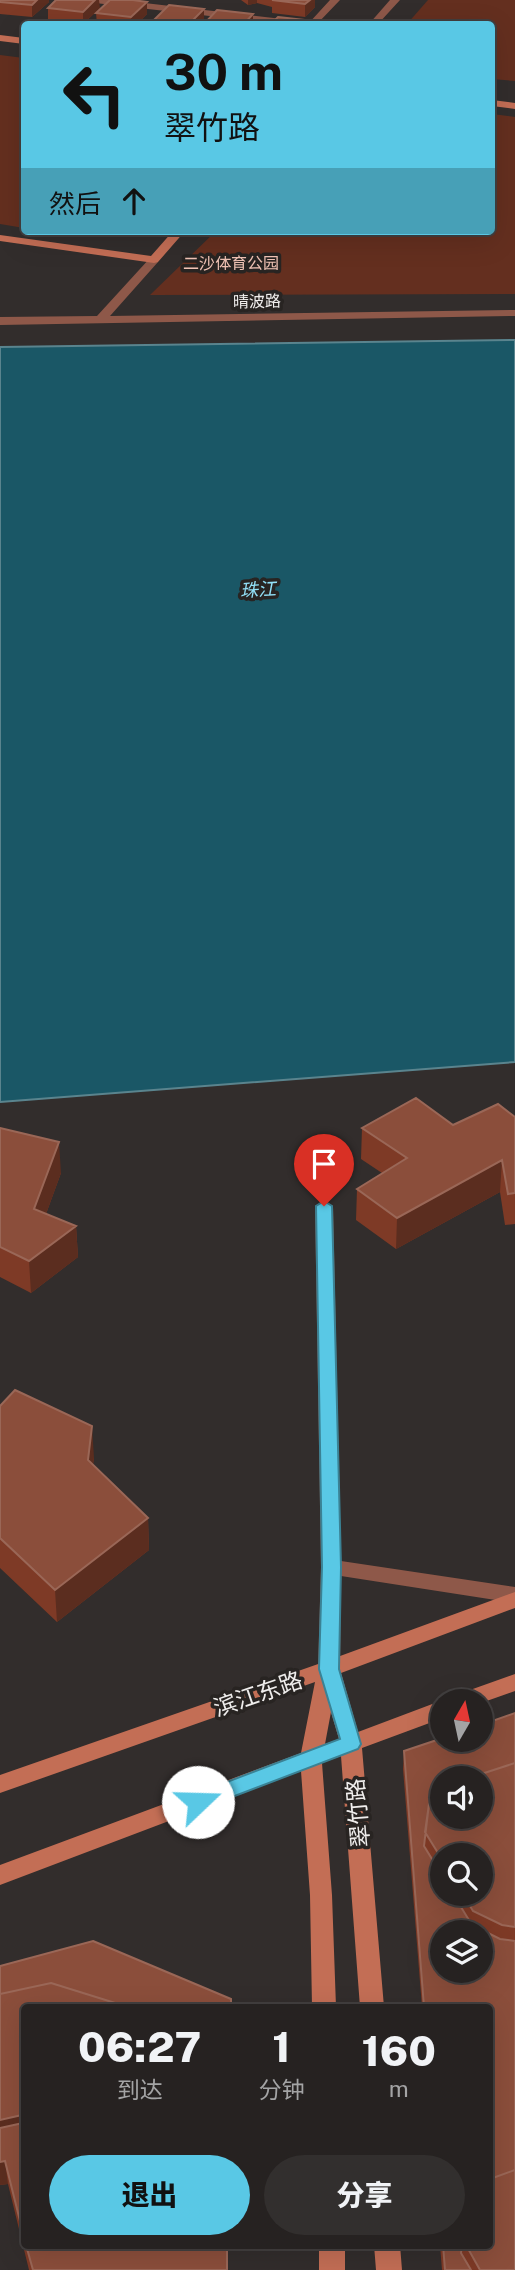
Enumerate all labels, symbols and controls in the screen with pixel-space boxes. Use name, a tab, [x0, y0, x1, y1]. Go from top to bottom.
text: 30 m	[164, 43, 283, 101]
icon: left	[49, 49, 140, 140]
text: 翠竹路	[164, 109, 260, 146]
icon: ahead	[115, 182, 153, 220]
text: 然后	[49, 188, 101, 219]
park label: 二沙体育公园	[183, 254, 279, 273]
street label: 晴波路	[233, 292, 281, 311]
water label: 珠江	[239, 578, 278, 601]
pin	[294, 1134, 354, 1206]
icon: arrive	[305, 1145, 343, 1183]
street label: 滨江东路	[210, 1666, 306, 1721]
north arrow	[430, 1689, 494, 1752]
map controls	[430, 1689, 493, 1983]
position arrow	[161, 1765, 235, 1839]
button: sound	[430, 1766, 493, 1829]
street label: 翠竹路	[341, 1777, 374, 1849]
button: search	[430, 1843, 493, 1906]
button: layers	[430, 1920, 493, 1983]
text: 06:27	[78, 2022, 201, 2071]
text: 1	[272, 2022, 291, 2071]
text: 160	[361, 2026, 436, 2075]
text: m	[389, 2075, 409, 2102]
text: 到达	[117, 2076, 163, 2103]
text: 分钟	[258, 2076, 304, 2103]
button: 退出	[49, 2155, 250, 2235]
button: 分享	[264, 2155, 465, 2235]

